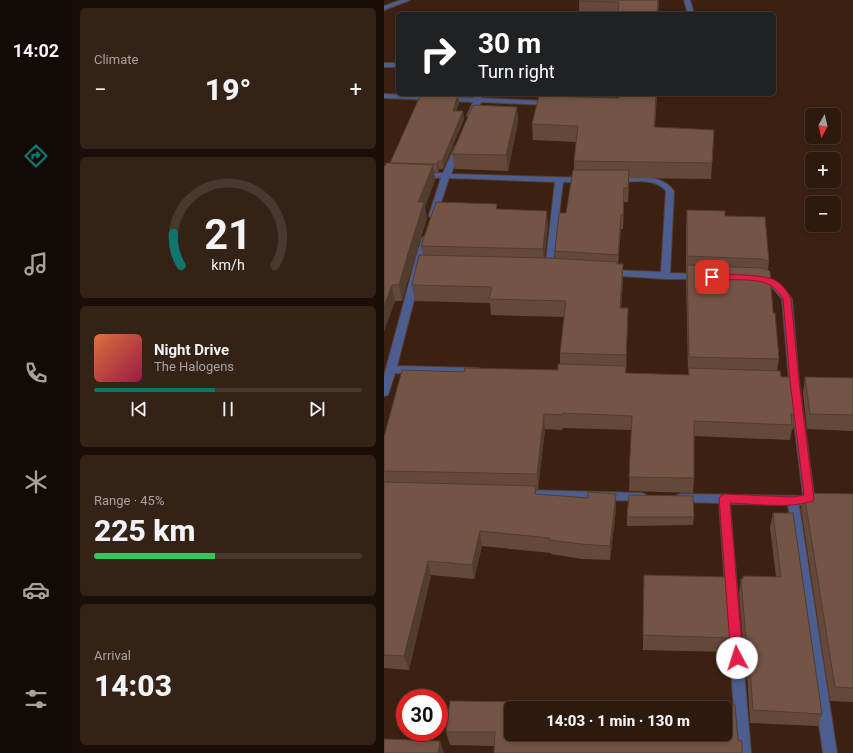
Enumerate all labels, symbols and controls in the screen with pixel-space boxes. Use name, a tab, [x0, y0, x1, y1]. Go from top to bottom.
text: 30 m	[478, 27, 541, 60]
icon: right	[412, 28, 464, 80]
text: 14:02	[13, 40, 59, 61]
text: Climate	[94, 52, 138, 67]
text: Turn right	[478, 61, 555, 82]
text: 19°	[205, 72, 251, 107]
text: −	[94, 77, 107, 102]
text: +	[350, 77, 362, 102]
north arrow	[805, 108, 841, 144]
map controls	[805, 108, 841, 232]
icon: directions	[22, 142, 50, 170]
button: +	[805, 152, 841, 188]
button: −	[805, 196, 841, 232]
text: 21	[204, 209, 252, 258]
icon: music	[22, 250, 50, 278]
text: km/h	[211, 256, 245, 272]
pin	[695, 260, 729, 294]
icon: arrive	[701, 266, 723, 288]
text: Night Drive	[154, 341, 229, 359]
icon: phone	[22, 359, 50, 387]
text: The Halogens	[154, 359, 234, 374]
icon: previous	[128, 398, 150, 420]
icon: pause	[217, 398, 239, 420]
icon: next	[306, 398, 328, 420]
icon: climate	[22, 468, 50, 496]
text: Range · 45%	[94, 493, 164, 508]
text: 225 km	[94, 513, 196, 548]
icon: car	[22, 576, 50, 604]
position arrow	[716, 637, 758, 679]
text: Arrival	[94, 648, 131, 663]
text: 14:03	[94, 668, 172, 703]
icon: filters	[22, 685, 50, 713]
speed limit sign: 30	[396, 689, 448, 741]
text: 14:03 · 1 min · 130 m	[546, 712, 690, 730]

